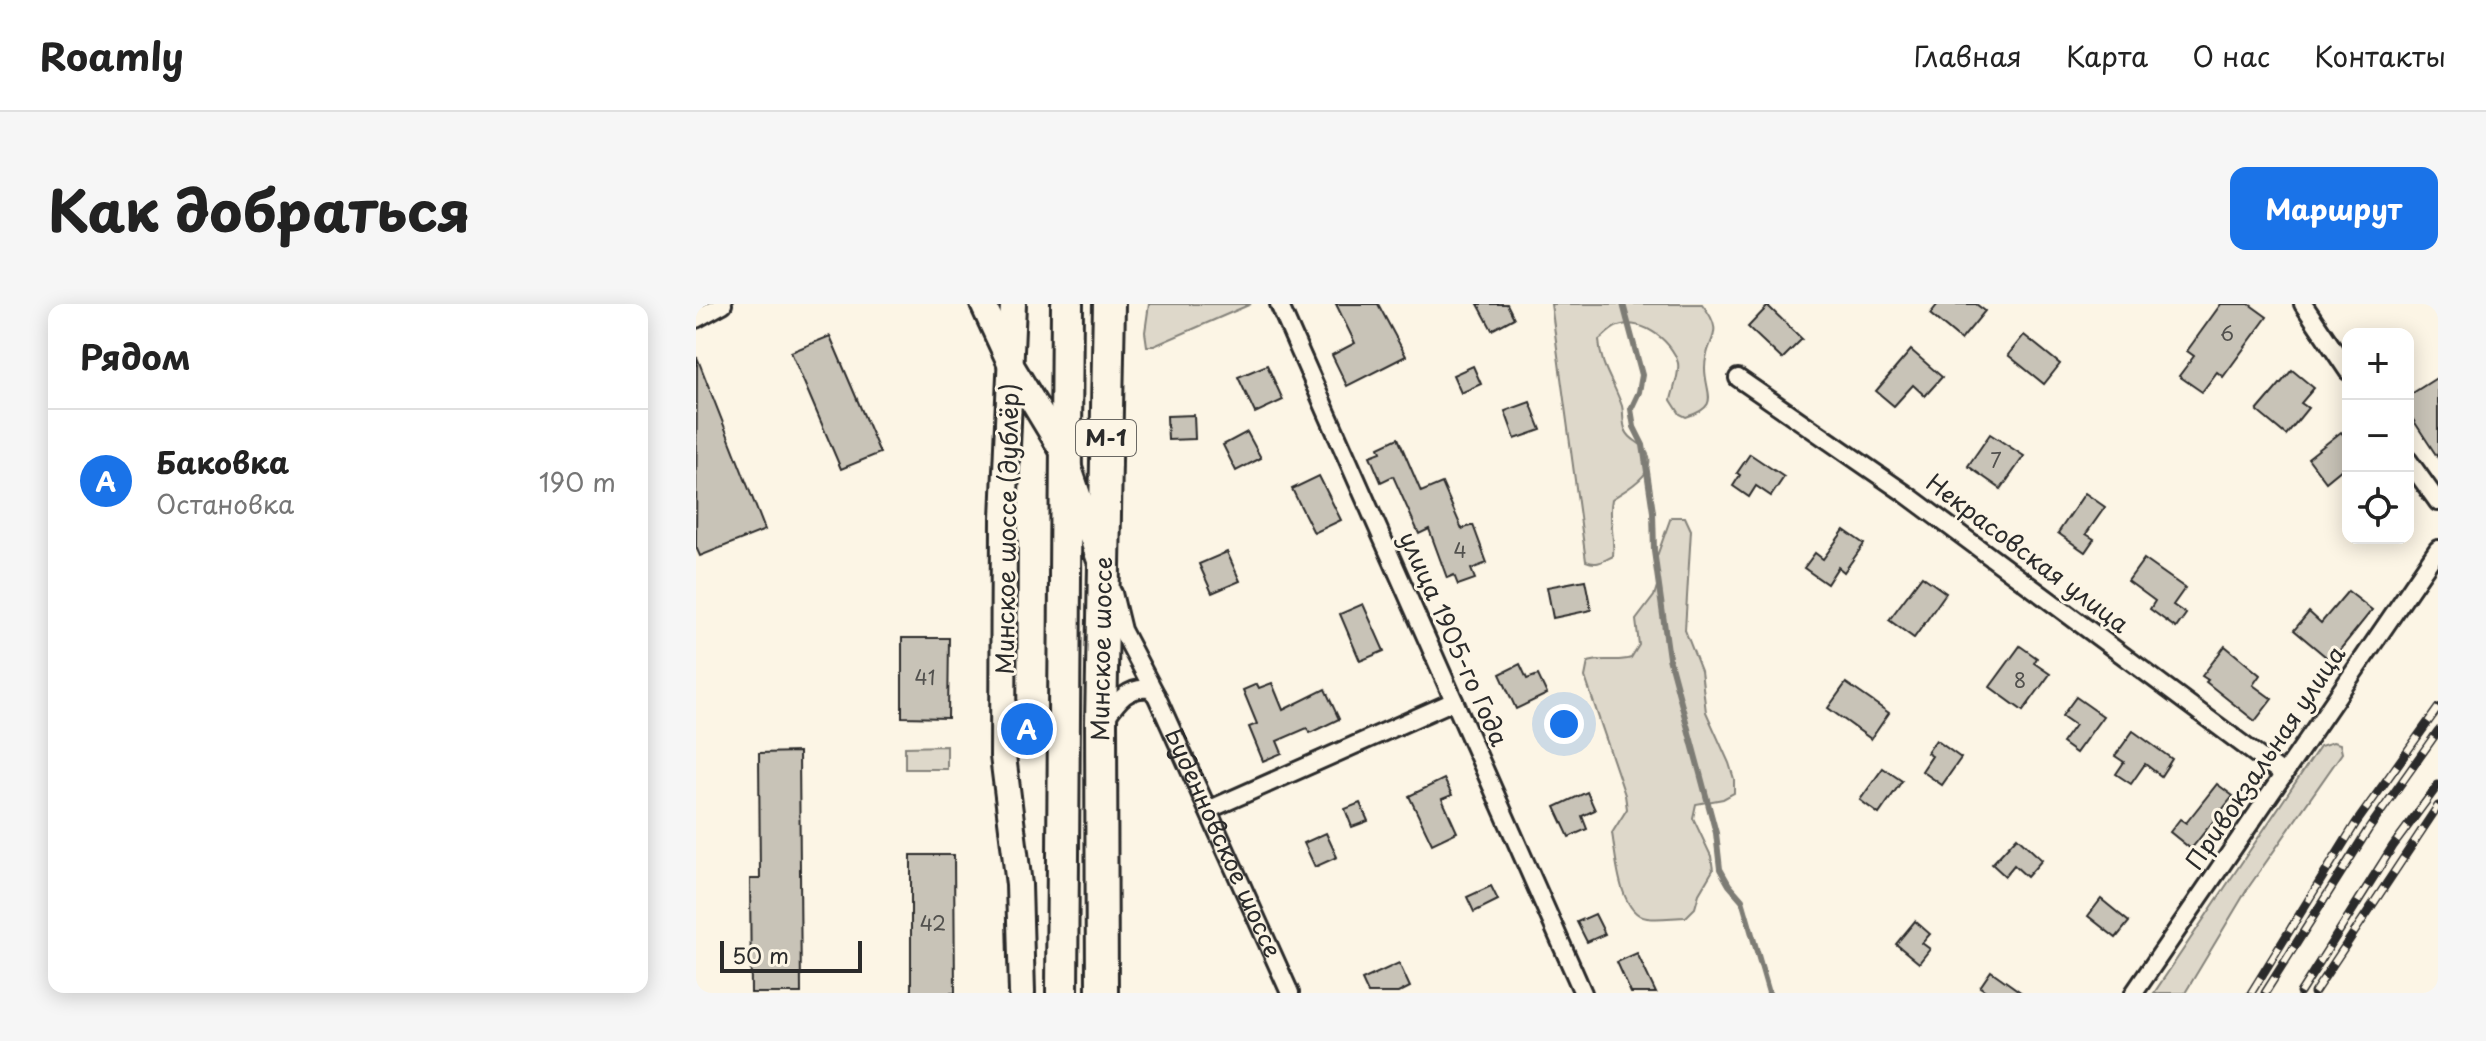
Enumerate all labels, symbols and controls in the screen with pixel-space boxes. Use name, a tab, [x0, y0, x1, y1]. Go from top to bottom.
text: Roamly	[40, 27, 184, 84]
text: Главная	[1914, 34, 2022, 77]
text: Карта	[2066, 34, 2148, 77]
text: О нас	[2192, 34, 2270, 77]
text: Контакты	[2314, 34, 2446, 77]
text: Как добраться	[48, 166, 471, 251]
button: Маршрут	[2230, 167, 2438, 250]
house number: 6	[2220, 318, 2234, 348]
map controls	[2342, 328, 2414, 544]
button: +	[2342, 328, 2414, 400]
text: Рядом	[80, 330, 191, 382]
street label: Минское шоссе (дублёр)	[985, 383, 1027, 675]
button: −	[2342, 400, 2414, 472]
road number: М-1	[1076, 420, 1136, 456]
text: Баковка	[156, 439, 289, 484]
house number: 7	[1990, 445, 2002, 475]
text: A	[96, 462, 116, 501]
text: 190 m	[539, 462, 616, 501]
street label: Некрасовская улица	[1919, 464, 2137, 641]
button: locate	[2342, 472, 2414, 544]
text: Остановка	[156, 484, 294, 523]
street label: улица 1905-го Года	[1391, 525, 1518, 751]
house number: 4	[1453, 535, 1467, 565]
street label: Минское шоссе	[1081, 556, 1120, 741]
street label: Привокзальная улица	[2176, 637, 2353, 876]
house number: 41	[915, 662, 936, 692]
house number: 8	[2014, 665, 2026, 695]
pin: A	[1001, 699, 1053, 759]
your location	[1544, 704, 1584, 744]
street label: Будённовское шоссе	[1157, 722, 1292, 963]
house number: 42	[920, 908, 946, 938]
scale bar	[720, 937, 862, 973]
text: 50 m	[732, 938, 789, 971]

